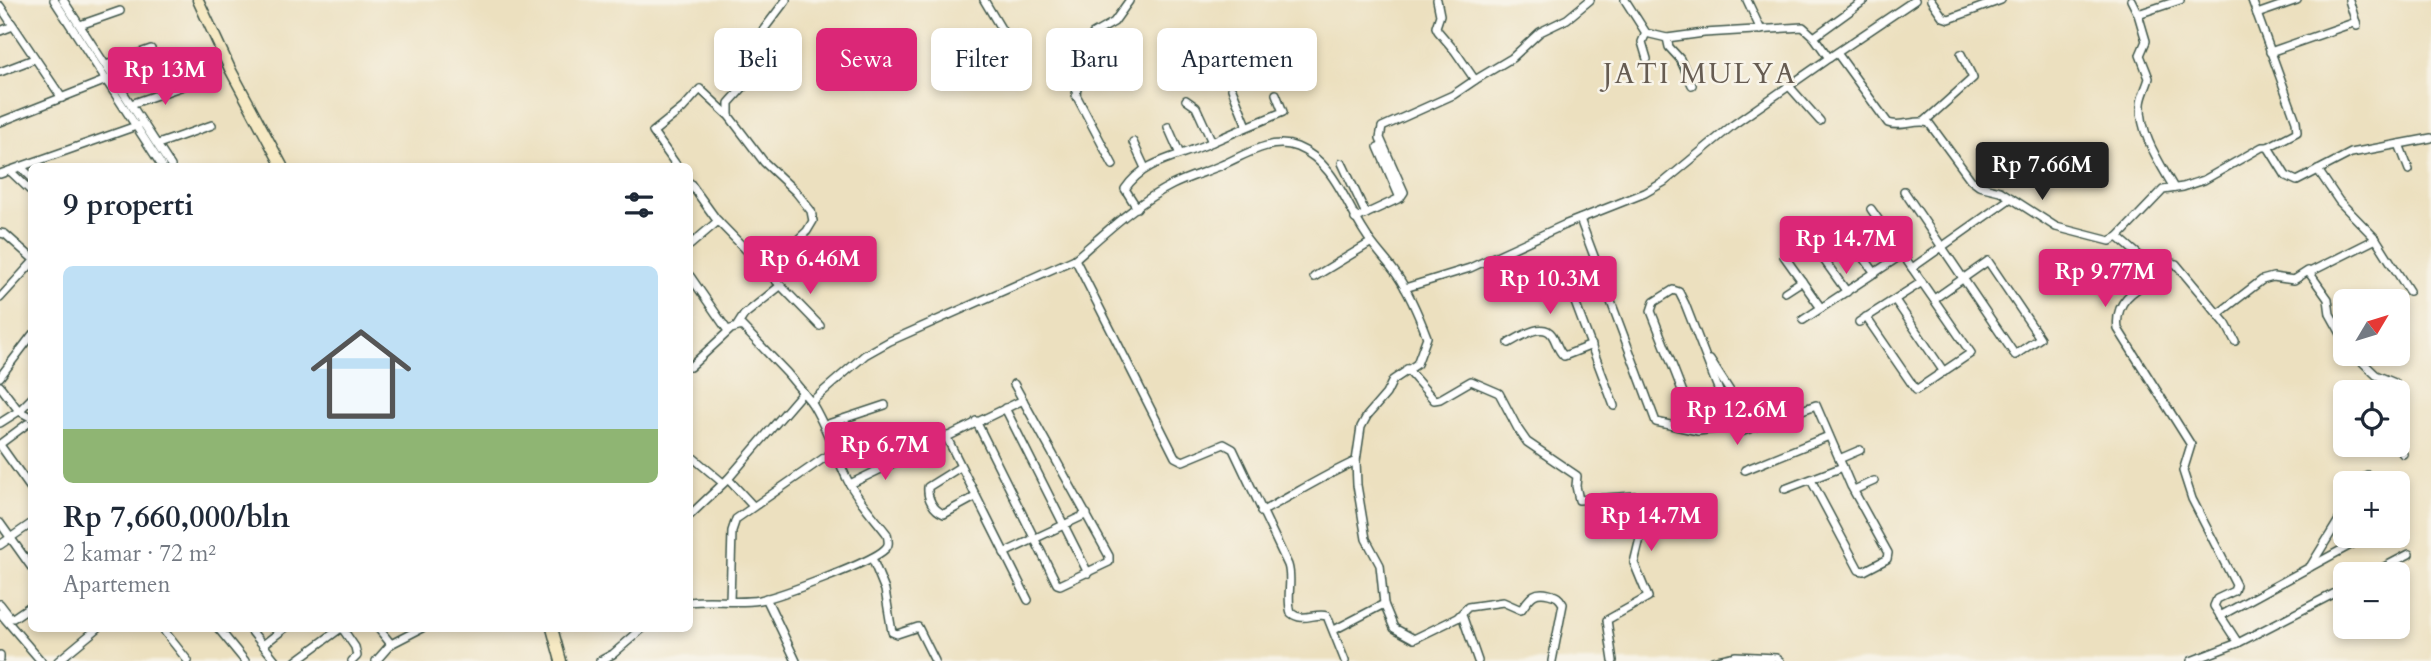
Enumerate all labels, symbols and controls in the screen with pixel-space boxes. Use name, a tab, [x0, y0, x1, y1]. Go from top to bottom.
chip: Beli	[714, 28, 802, 91]
chip: Sewa	[816, 28, 917, 91]
chip: Filter	[931, 28, 1032, 91]
chip: Baru	[1046, 28, 1143, 91]
chip: Apartemen	[1157, 28, 1317, 91]
pin: Rp 13M	[108, 48, 222, 107]
text: Rp 13M	[124, 54, 206, 85]
district label: JATI MULYA	[1599, 55, 1797, 93]
pin: Rp 7.66M	[1970, 142, 2114, 202]
text: Rp 7.66M	[1992, 149, 2092, 180]
text: 9 properti	[63, 185, 194, 226]
icon: filters	[620, 186, 658, 224]
pin: Rp 14.7M	[1774, 216, 1918, 276]
text: Rp 14.7M	[1796, 223, 1896, 254]
pin: Rp 6.46M	[738, 236, 882, 296]
text: Rp 6.46M	[760, 243, 860, 274]
pin: Rp 9.77M	[2033, 250, 2177, 309]
pin: Rp 10.3M	[1478, 256, 1622, 316]
text: Rp 9.77M	[2055, 256, 2155, 287]
text: Rp 10.3M	[1500, 263, 1600, 294]
north arrow	[2333, 289, 2410, 366]
map controls	[2333, 289, 2410, 639]
icon: home	[298, 311, 424, 437]
button: locate	[2333, 380, 2410, 457]
pin: Rp 12.6M	[1665, 388, 1809, 447]
text: Rp 12.6M	[1687, 394, 1787, 425]
pin: Rp 6.7M	[820, 422, 950, 482]
text: Rp 6.7M	[841, 429, 929, 460]
button: +	[2333, 471, 2410, 548]
pin: Rp 14.7M	[1579, 494, 1723, 553]
text: Rp 7,660,000/bln	[63, 497, 290, 538]
text: Rp 14.7M	[1601, 500, 1701, 531]
text: 2 kamar · 72 m²	[63, 538, 216, 569]
button: −	[2333, 562, 2410, 639]
text: Apartemen	[63, 569, 171, 600]

